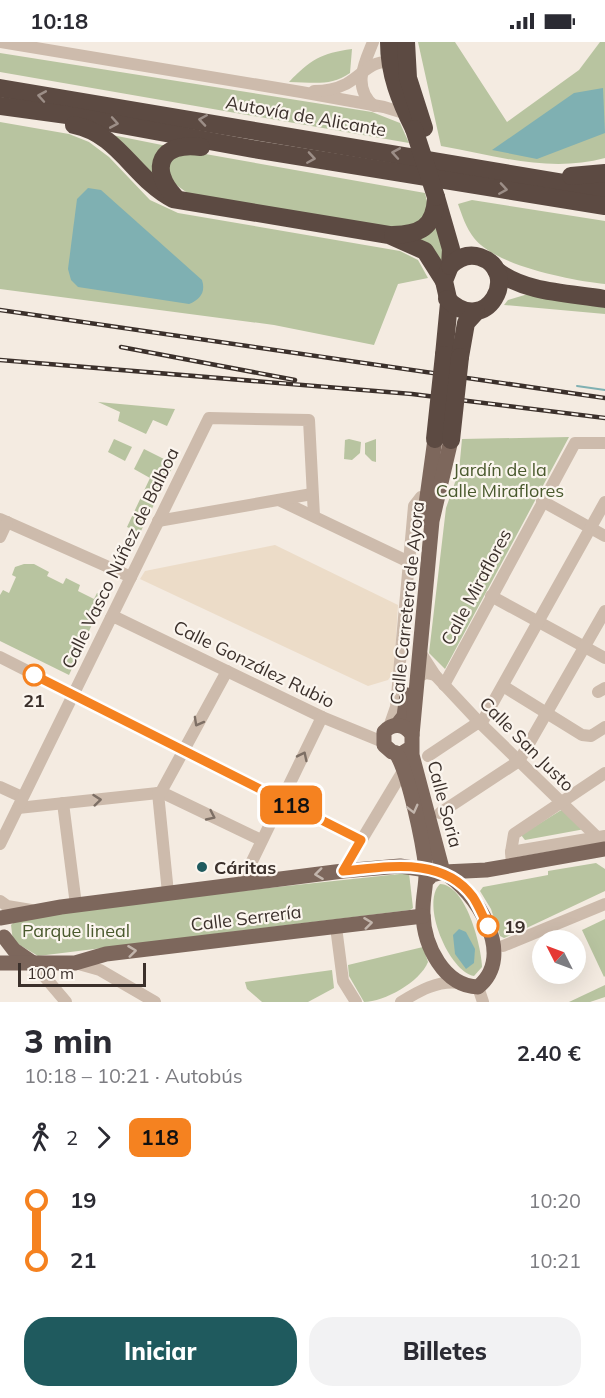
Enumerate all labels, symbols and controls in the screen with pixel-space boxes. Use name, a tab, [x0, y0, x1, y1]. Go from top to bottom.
text: 10:18	[30, 7, 88, 35]
one-way arrow	[38, 90, 47, 102]
street label: Autovía de Alicante	[224, 91, 388, 141]
one-way arrow	[199, 115, 208, 127]
one-way arrow	[109, 116, 119, 129]
one-way arrow	[391, 147, 400, 159]
one-way arrow	[306, 152, 315, 164]
one-way arrow	[498, 183, 508, 195]
street label: Calle Vasco Núñez de Balboa	[56, 444, 184, 672]
park label: Jardín de la Calle Miraflores	[436, 458, 564, 502]
street label: Calle Carretera de Ayora	[385, 500, 429, 706]
street label: Calle Miraflores	[436, 525, 516, 649]
street label: Calle González Rubio	[170, 615, 338, 713]
marker: 21	[23, 664, 45, 686]
place label: 21	[23, 689, 45, 712]
street label: Calle San Justo	[475, 692, 579, 796]
one-way arrow	[194, 716, 206, 726]
one-way arrow	[296, 751, 308, 762]
street label: Calle Soria	[422, 758, 468, 850]
line badge: 118	[256, 786, 326, 825]
text: 118	[272, 792, 310, 818]
one-way arrow	[92, 794, 101, 806]
one-way arrow	[405, 804, 418, 814]
one-way arrow	[205, 809, 216, 821]
place label: Cáritas	[214, 856, 276, 879]
marker: Cáritas	[195, 860, 209, 874]
one-way arrow	[315, 868, 324, 880]
street label: Calle Serrería	[189, 900, 303, 936]
marker: 19	[477, 915, 499, 937]
place label: 19	[504, 915, 526, 938]
one-way arrow	[363, 917, 372, 930]
park label: Parque lineal	[22, 919, 130, 942]
north arrow	[532, 930, 586, 984]
map controls	[532, 930, 586, 984]
one-way arrow	[128, 945, 137, 958]
scale bar	[18, 960, 146, 988]
text: 100 m	[27, 963, 74, 983]
text: 3 min	[24, 1020, 112, 1061]
text: 2.40 €	[517, 1039, 581, 1067]
text: 10:18 – 10:21 · Autobús	[24, 1063, 243, 1088]
icon: walk	[24, 1121, 57, 1154]
icon: forward	[87, 1121, 120, 1154]
text: 118	[141, 1124, 179, 1150]
text: 2	[66, 1125, 78, 1150]
text: 19	[70, 1186, 96, 1214]
text: 10:20	[528, 1188, 581, 1213]
text: 21	[70, 1246, 96, 1274]
text: 10:21	[528, 1248, 581, 1273]
button: Iniciar	[24, 1317, 297, 1386]
button: Billetes	[309, 1317, 581, 1386]

